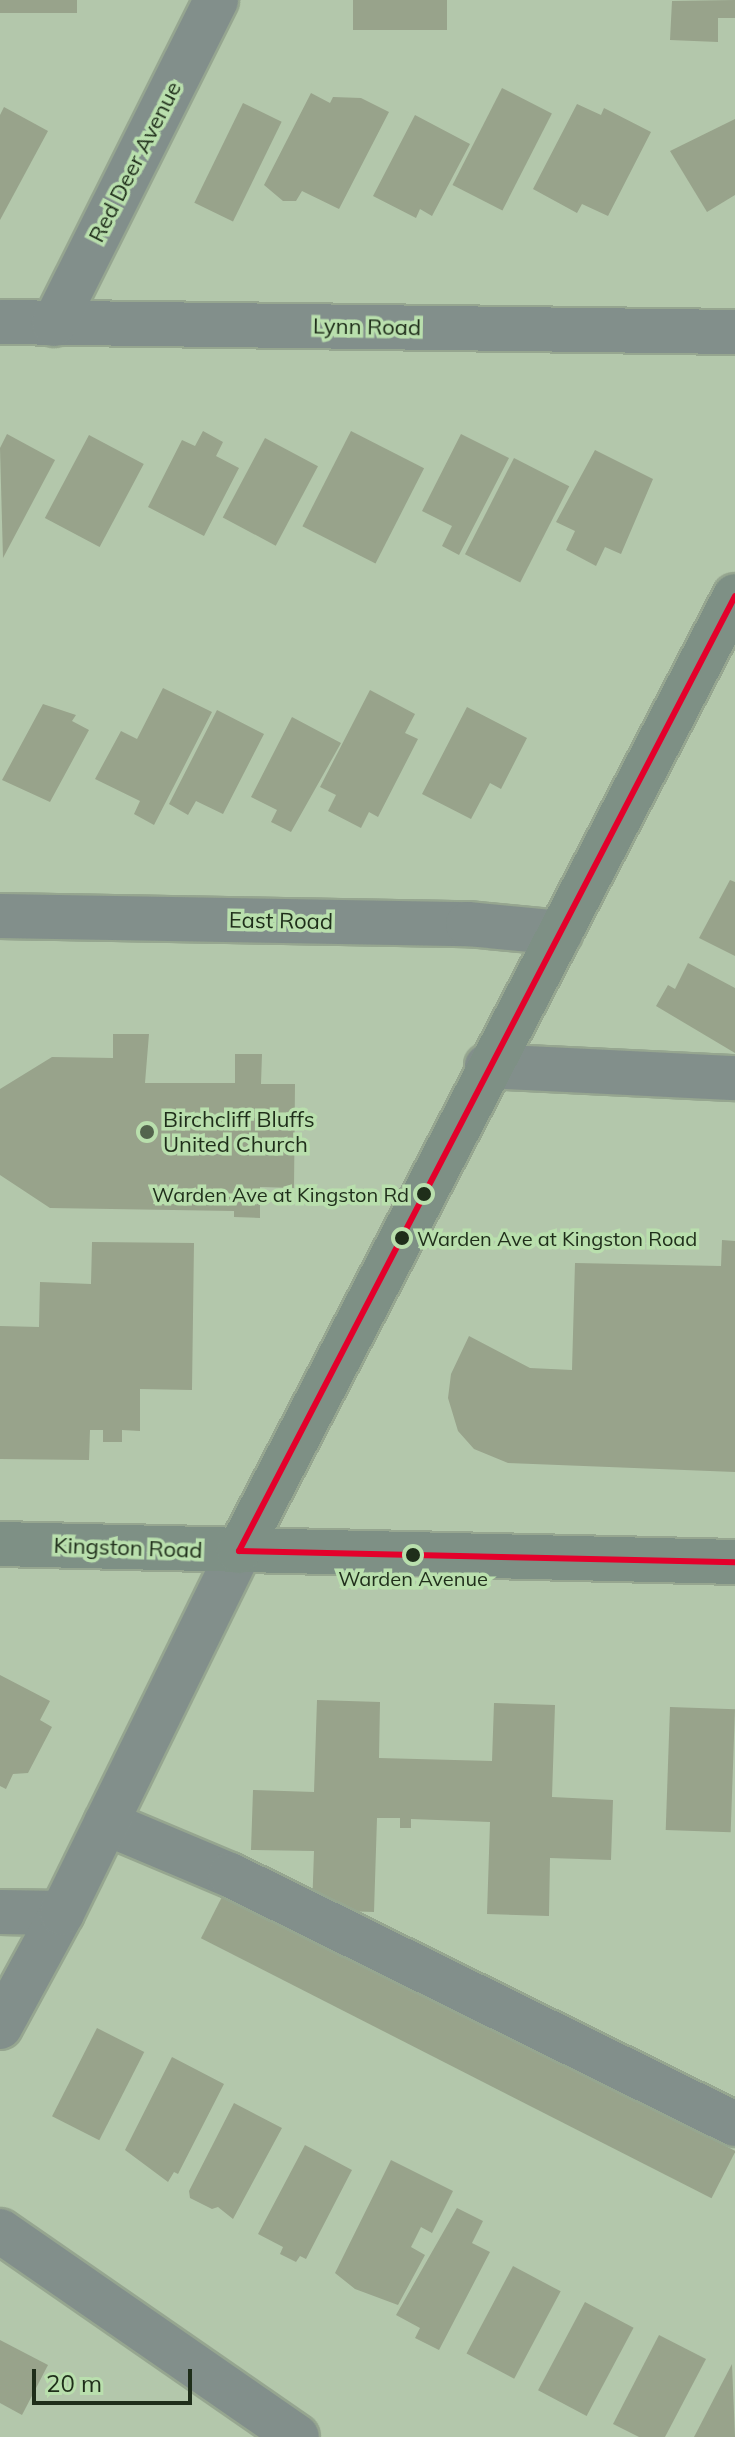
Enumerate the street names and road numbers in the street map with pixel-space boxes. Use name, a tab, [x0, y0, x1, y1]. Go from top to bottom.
street label: Red Deer Avenue	[83, 77, 187, 247]
street label: Lynn Road	[313, 313, 421, 341]
street label: East Road	[229, 907, 333, 935]
street label: Kingston Road	[53, 1532, 203, 1564]

